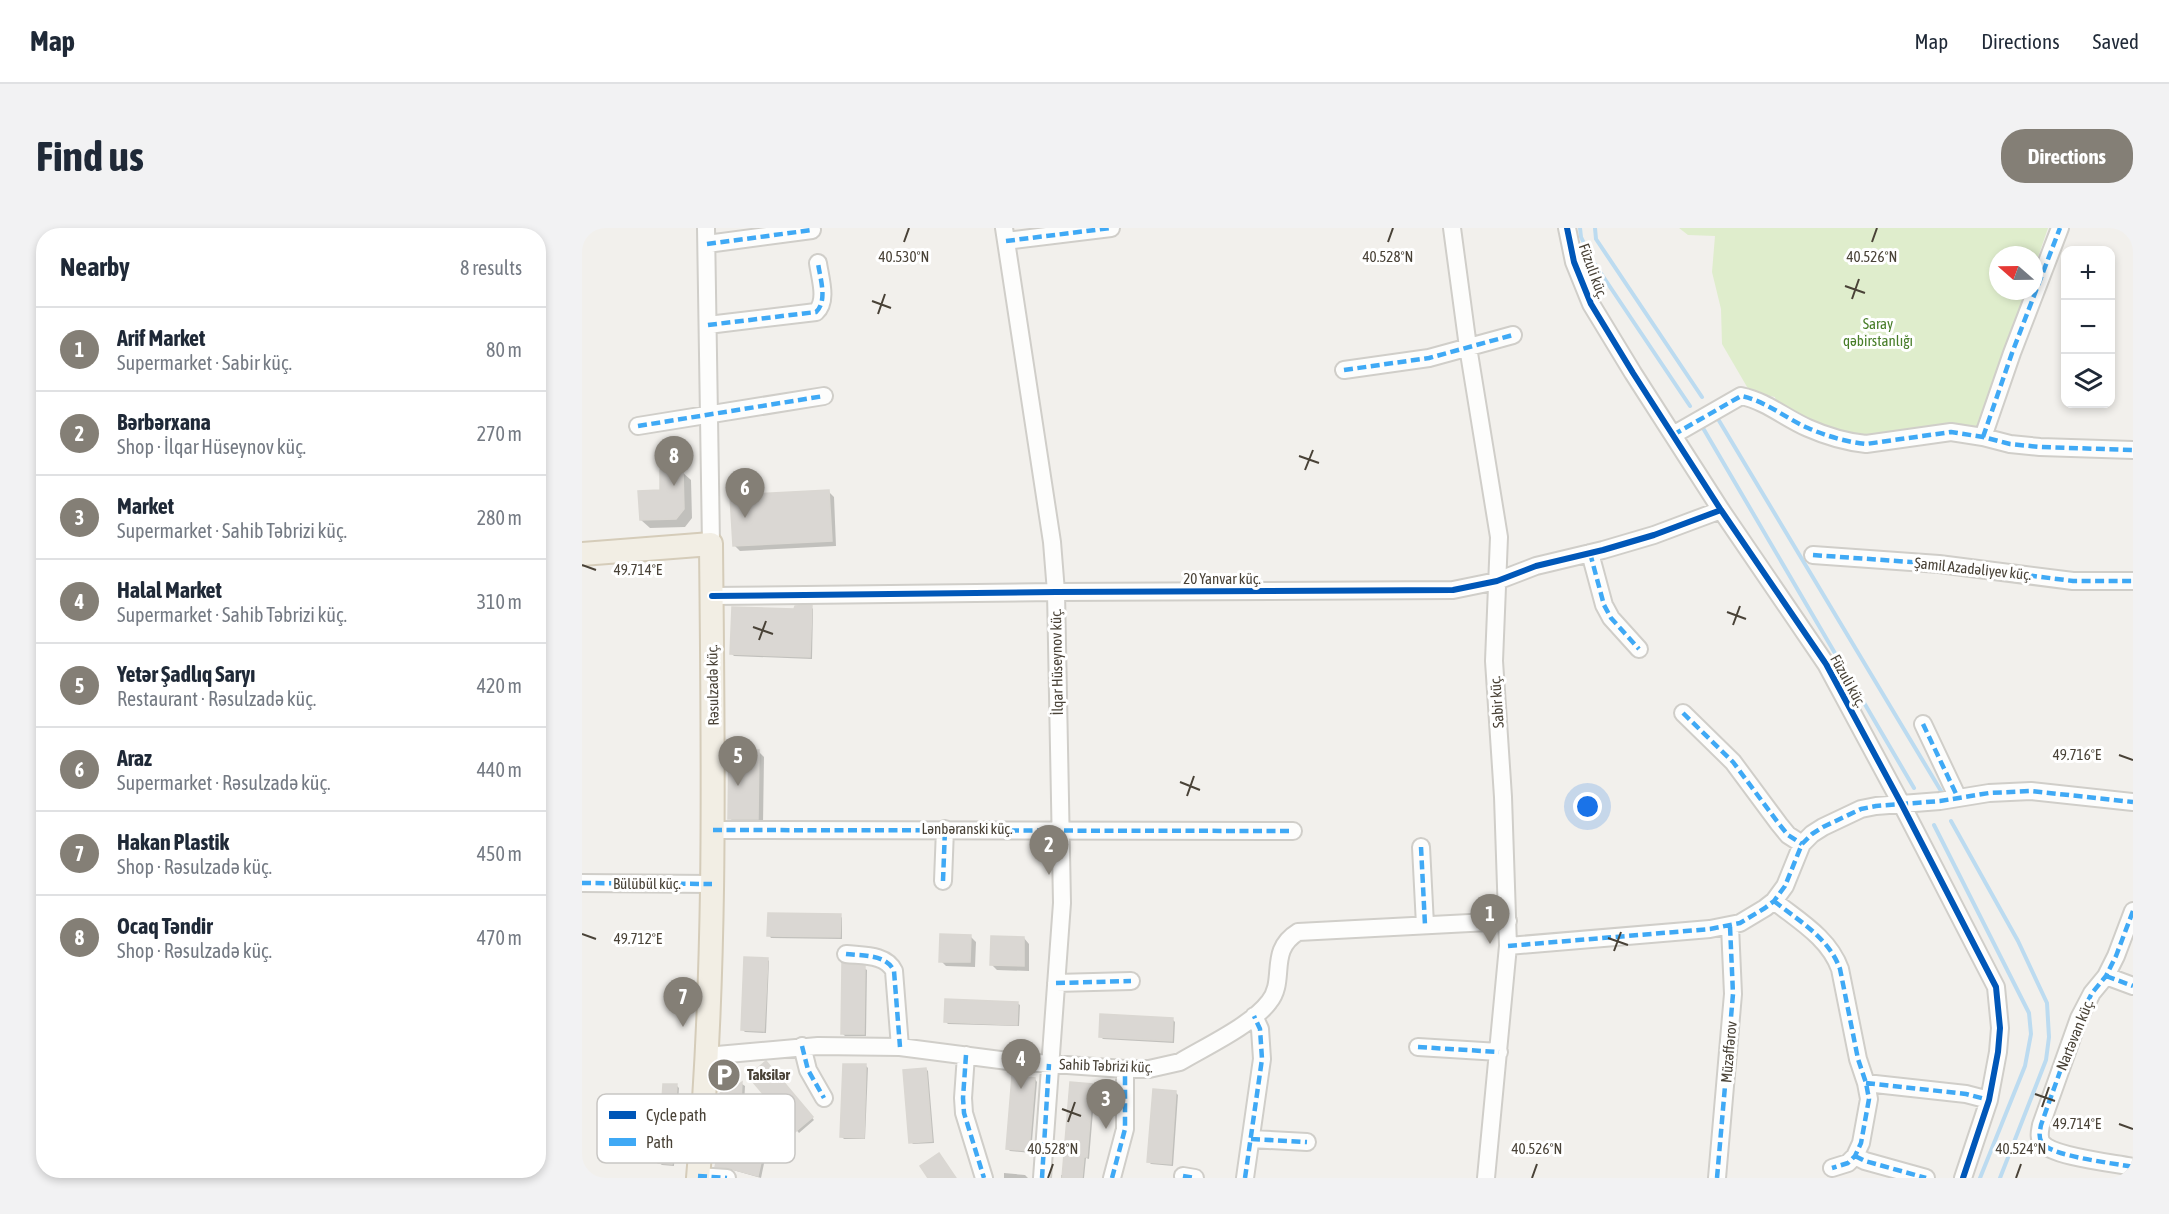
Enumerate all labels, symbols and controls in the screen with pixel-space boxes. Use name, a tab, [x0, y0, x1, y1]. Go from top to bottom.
text: Map	[30, 25, 75, 57]
text: Map	[1914, 29, 1948, 53]
text: Directions	[1981, 29, 2060, 53]
text: Saved	[2093, 29, 2139, 53]
button: Directions	[2001, 129, 2133, 183]
text: Find us	[36, 132, 144, 180]
street label: Füzuli küç.	[1576, 241, 1611, 301]
north arrow	[1989, 246, 2043, 300]
map controls	[2061, 246, 2115, 408]
button: +	[2061, 246, 2115, 300]
text: 40.530°N	[879, 248, 929, 265]
text: 40.528°N	[1363, 248, 1413, 265]
text: 40.526°N	[1847, 248, 1897, 265]
text: Nearby	[60, 252, 130, 282]
text: 8 results	[460, 256, 522, 279]
button: −	[2061, 300, 2115, 354]
park label: Saray qəbirstanlığı	[1843, 315, 1913, 349]
text: Arif Market	[117, 325, 205, 351]
text: 1	[75, 338, 84, 361]
text: 80 m	[486, 338, 522, 361]
text: Supermarket · Sabir küç.	[117, 351, 292, 374]
button: layers	[2061, 354, 2115, 408]
text: Bərbərxana	[117, 409, 211, 435]
text: 2	[75, 422, 84, 445]
text: 270 m	[477, 422, 522, 445]
text: Shop · İlqar Hüseynov küç.	[117, 435, 306, 458]
pin: 8	[654, 436, 694, 486]
pin: 6	[726, 468, 764, 518]
text: Market	[117, 493, 174, 519]
text: 3	[75, 506, 84, 529]
text: 280 m	[477, 506, 522, 529]
text: Supermarket · Sahib Təbrizi küç.	[117, 519, 347, 542]
street label: Şamil Azadəliyev küç.	[1914, 554, 2033, 583]
text: 49.714°E	[614, 561, 663, 578]
street label: 20 Yanvar küç.	[1183, 570, 1261, 587]
text: Halal Market	[117, 577, 222, 603]
text: 4	[75, 590, 84, 613]
text: 310 m	[477, 590, 522, 613]
text: Supermarket · Sahib Təbrizi küç.	[117, 603, 347, 626]
street label: İlqar Hüseynov küç.	[1047, 608, 1066, 716]
street label: Rəsulzadə küç.	[703, 644, 722, 726]
street label: Füzuli küç.	[1827, 652, 1870, 710]
text: Yetər Şadlıq Saryı	[117, 661, 255, 687]
text: 5	[75, 674, 84, 697]
text: 420 m	[477, 674, 522, 697]
street label: Sabir küç.	[1486, 675, 1507, 729]
text: Restaurant · Rəsulzadə küç.	[117, 687, 316, 710]
pin: 5	[718, 736, 758, 786]
text: Araz	[117, 745, 152, 771]
text: 49.716°E	[2053, 746, 2102, 763]
text: 6	[75, 758, 84, 781]
text: 440 m	[477, 758, 522, 781]
text: Supermarket · Rəsulzadə küç.	[117, 771, 330, 794]
your location	[1573, 792, 1602, 821]
street label: Lənbəranski küç.	[921, 820, 1013, 837]
pin: 2	[1030, 826, 1068, 875]
text: Hakan Plastik	[117, 829, 229, 855]
text: 7	[75, 842, 84, 865]
text: 450 m	[477, 842, 522, 865]
text: Shop · Rəsulzadə küç.	[117, 855, 272, 878]
street label: Bülübül küç.	[613, 875, 681, 892]
pin: 1	[1470, 894, 1510, 944]
text: Ocaq Təndir	[117, 913, 213, 939]
text: 8	[75, 926, 84, 949]
text: 470 m	[477, 926, 522, 949]
text: 49.712°E	[614, 930, 663, 947]
text: Shop · Rəsulzadə küç.	[117, 939, 272, 962]
pin: 7	[664, 978, 702, 1027]
street label: Nartəvan küç.	[2053, 996, 2097, 1073]
street label: Müzəffərov	[1717, 1020, 1740, 1083]
pin: 4	[1002, 1040, 1040, 1089]
street label: Sahib Təbrizi küç.	[1059, 1055, 1153, 1076]
parking icon: Taksilər	[706, 1057, 742, 1093]
place label: Taksilər	[747, 1066, 790, 1083]
pin: 3	[1086, 1080, 1126, 1129]
legend	[597, 1094, 795, 1163]
text: Cycle path	[646, 1106, 706, 1125]
text: 49.714°E	[2053, 1115, 2102, 1132]
text: Path	[646, 1133, 673, 1151]
text: 40.528°N	[1028, 1140, 1078, 1157]
text: 40.526°N	[1512, 1140, 1562, 1157]
text: 40.524°N	[1996, 1140, 2046, 1157]

